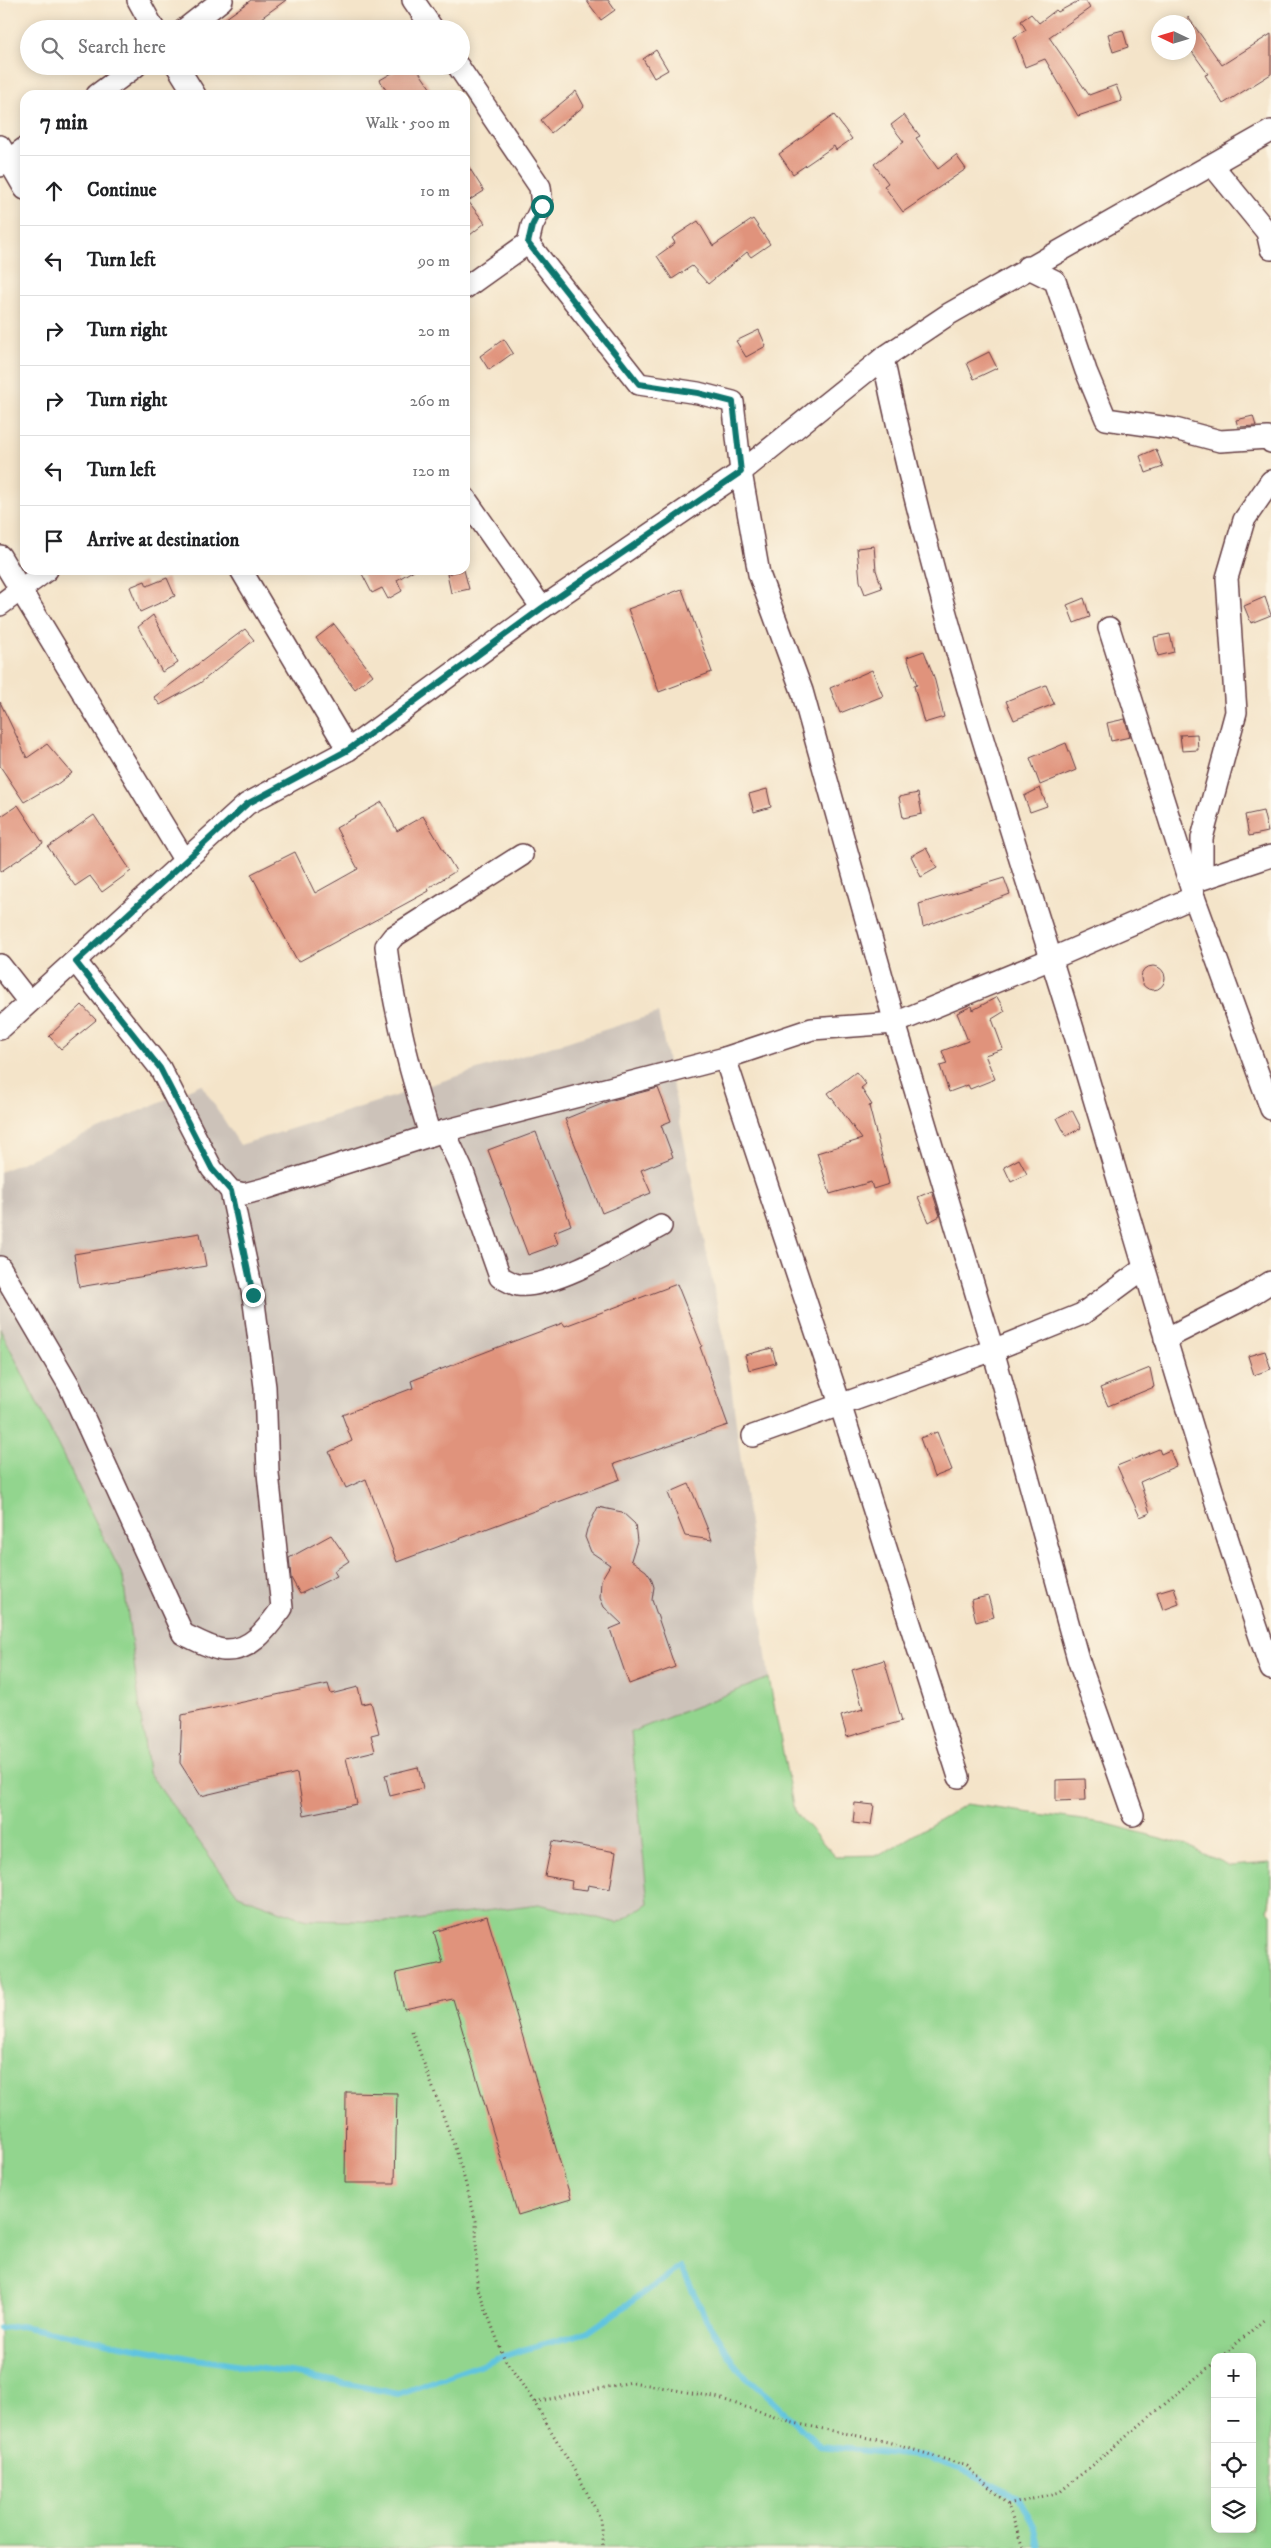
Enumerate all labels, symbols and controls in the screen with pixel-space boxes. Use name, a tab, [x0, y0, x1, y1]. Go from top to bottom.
north arrow	[1151, 15, 1196, 60]
search box	[20, 20, 470, 75]
icon: search	[38, 34, 66, 62]
text: Search here	[78, 36, 166, 59]
text: 7 min	[40, 110, 88, 136]
text: Walk · 500 m	[365, 113, 450, 133]
icon: ahead	[40, 177, 68, 205]
text: Continue	[87, 179, 157, 202]
text: 10 m	[420, 181, 450, 201]
route start	[531, 195, 554, 218]
icon: left	[40, 247, 68, 275]
text: Turn left	[87, 249, 156, 272]
text: 90 m	[418, 251, 450, 271]
icon: right	[40, 317, 68, 345]
text: Turn right	[87, 319, 167, 342]
text: 20 m	[418, 321, 450, 341]
icon: right	[40, 387, 68, 415]
text: Turn right	[87, 389, 167, 412]
text: 260 m	[410, 391, 450, 411]
icon: left	[40, 457, 68, 485]
text: Turn left	[87, 459, 156, 482]
text: 120 m	[412, 461, 450, 481]
icon: arrive	[40, 527, 68, 555]
text: Arrive at destination	[87, 529, 239, 552]
route end	[242, 1284, 265, 1307]
map controls	[1211, 2353, 1256, 2533]
button: +	[1211, 2353, 1256, 2398]
button: −	[1211, 2398, 1256, 2443]
button: locate	[1211, 2443, 1256, 2488]
button: layers	[1211, 2488, 1256, 2533]

